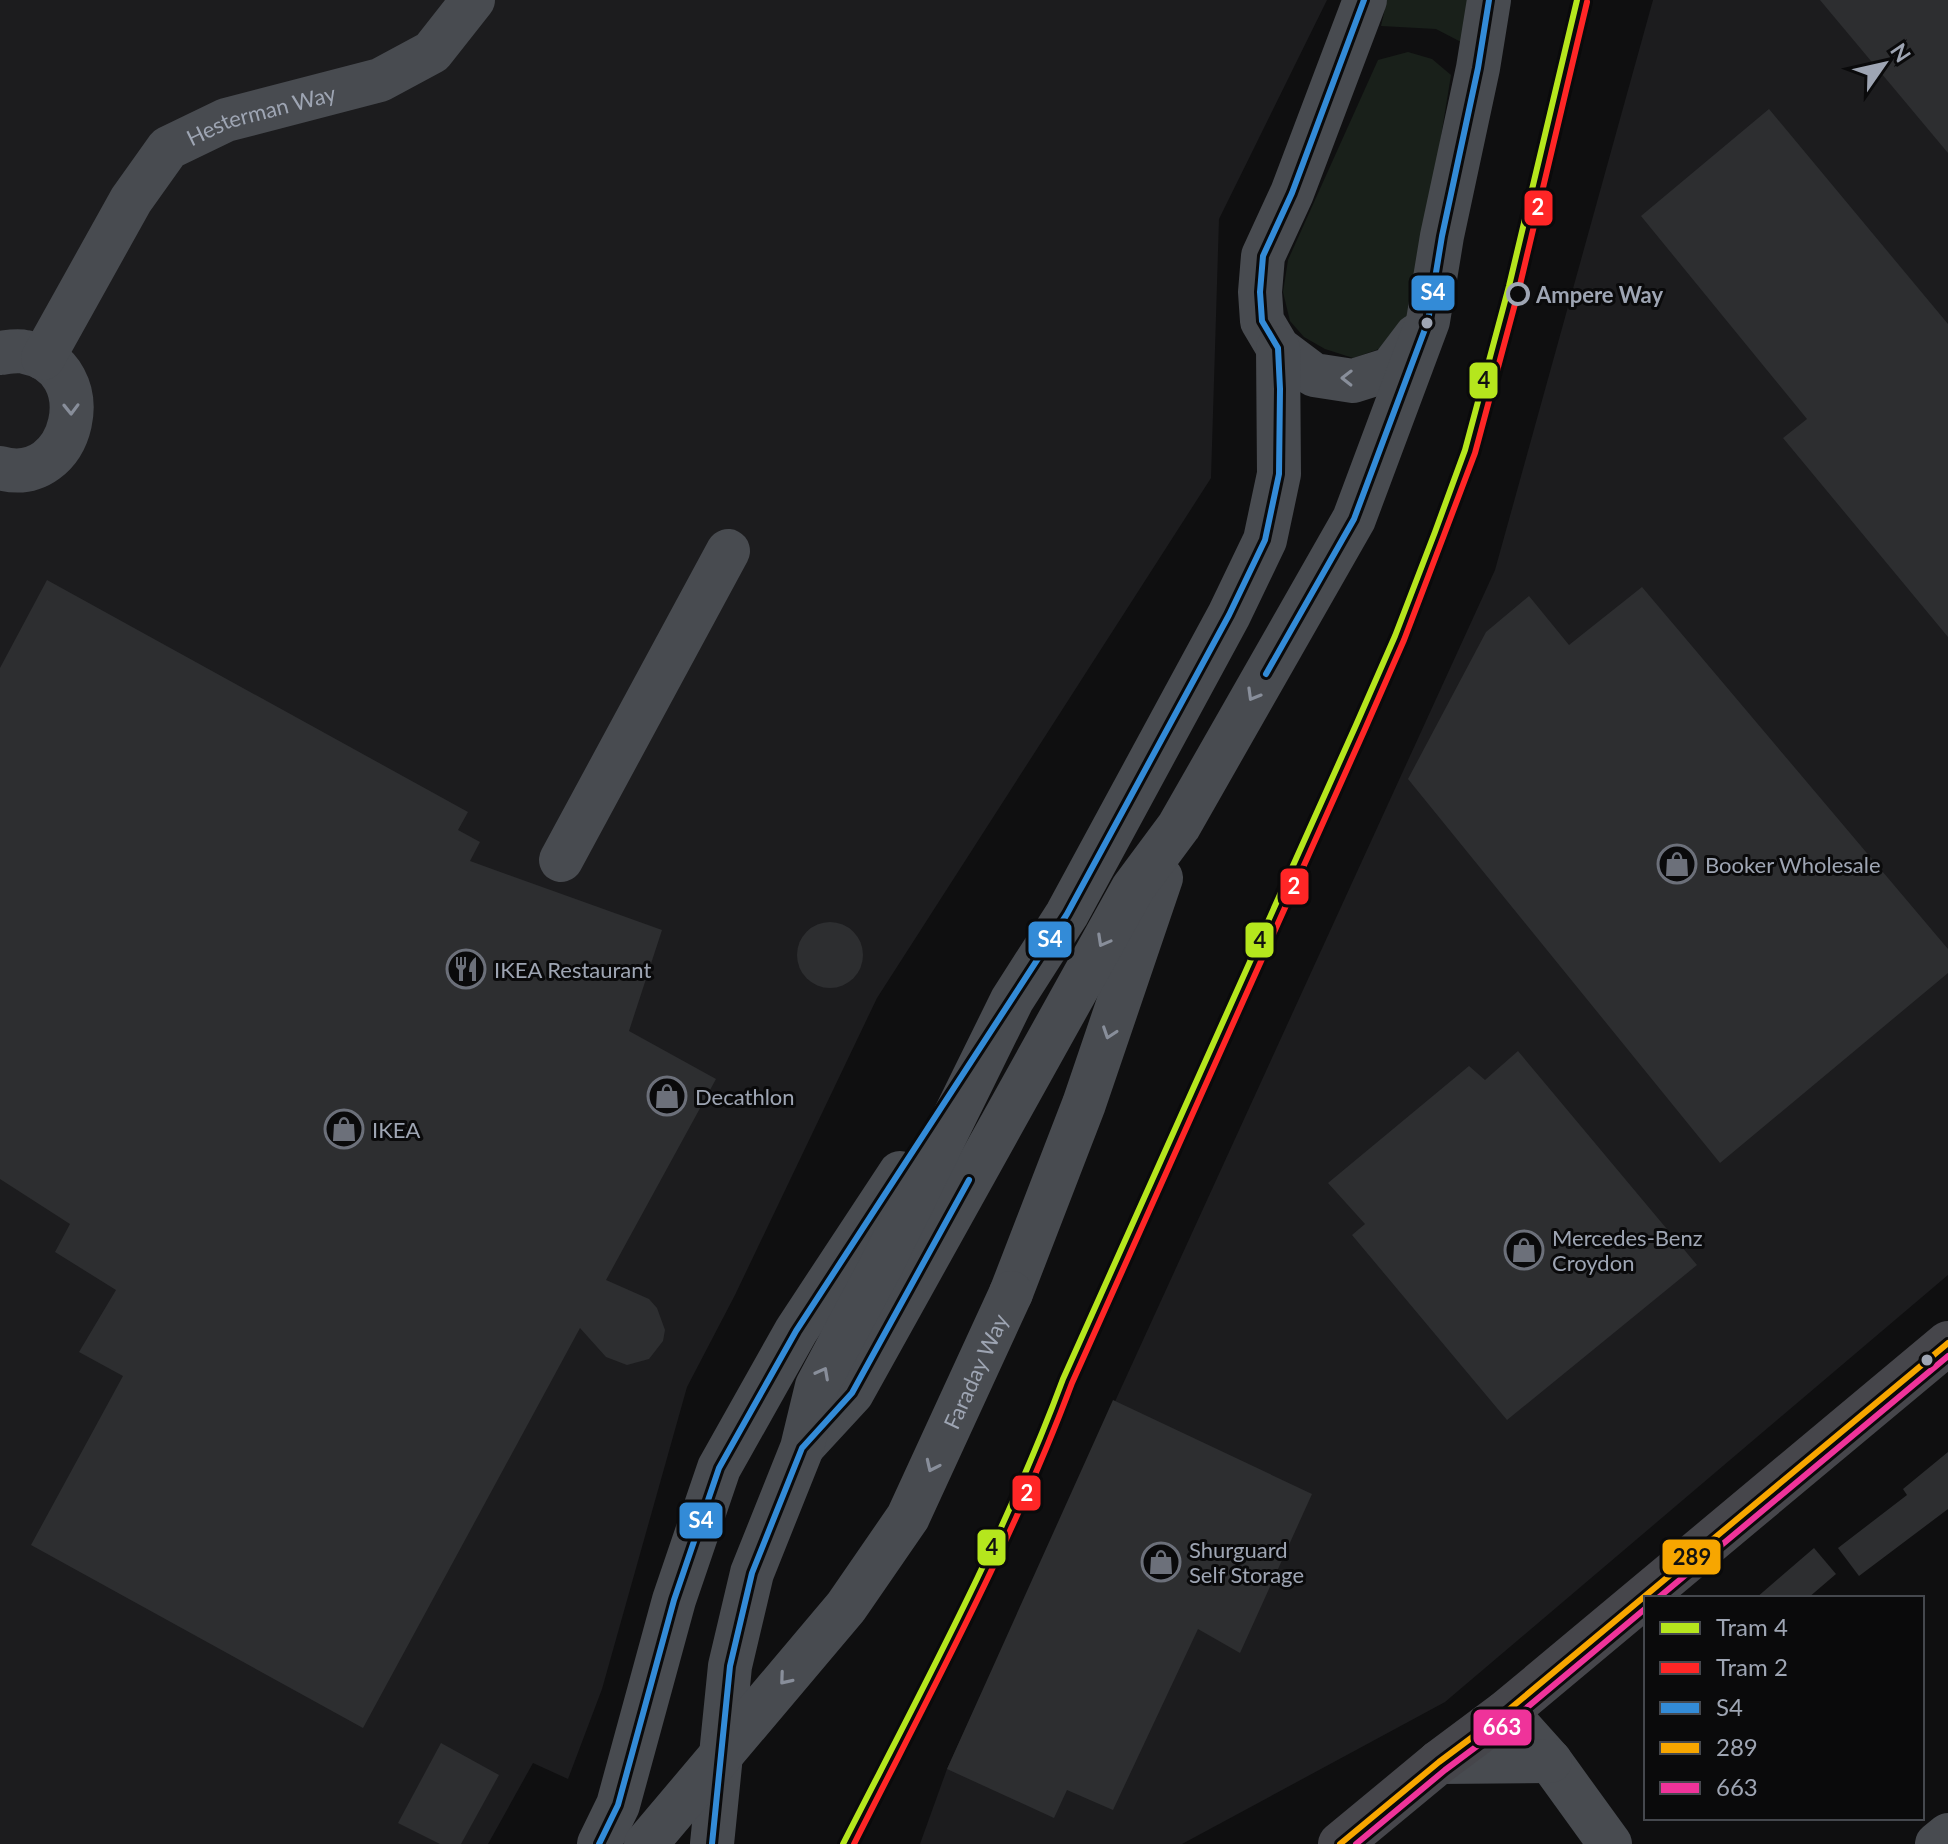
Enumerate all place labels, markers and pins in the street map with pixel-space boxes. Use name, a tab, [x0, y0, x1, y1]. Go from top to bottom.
place label: Ampere Way	[1535, 281, 1663, 308]
marker: Ampere Way	[1507, 283, 1529, 305]
unlabelled marker	[1419, 315, 1435, 331]
shop icon: Booker Wholesale	[1656, 843, 1698, 885]
place label: Booker Wholesale	[1705, 851, 1881, 878]
restaurant icon: IKEA Restaurant	[445, 948, 487, 990]
place label: IKEA Restaurant	[494, 956, 651, 983]
shop icon: Decathlon	[646, 1075, 688, 1117]
place label: Decathlon	[695, 1083, 795, 1110]
shop icon: IKEA	[323, 1108, 365, 1150]
place label: IKEA	[372, 1116, 420, 1143]
place label: Mercedes-Benz Croydon	[1552, 1224, 1703, 1276]
shop icon: Mercedes-Benz Croydon	[1503, 1229, 1545, 1271]
unlabelled marker	[1919, 1352, 1935, 1368]
place label: Shurguard Self Storage	[1189, 1536, 1304, 1588]
shop icon: Shurguard Self Storage	[1140, 1541, 1182, 1583]

